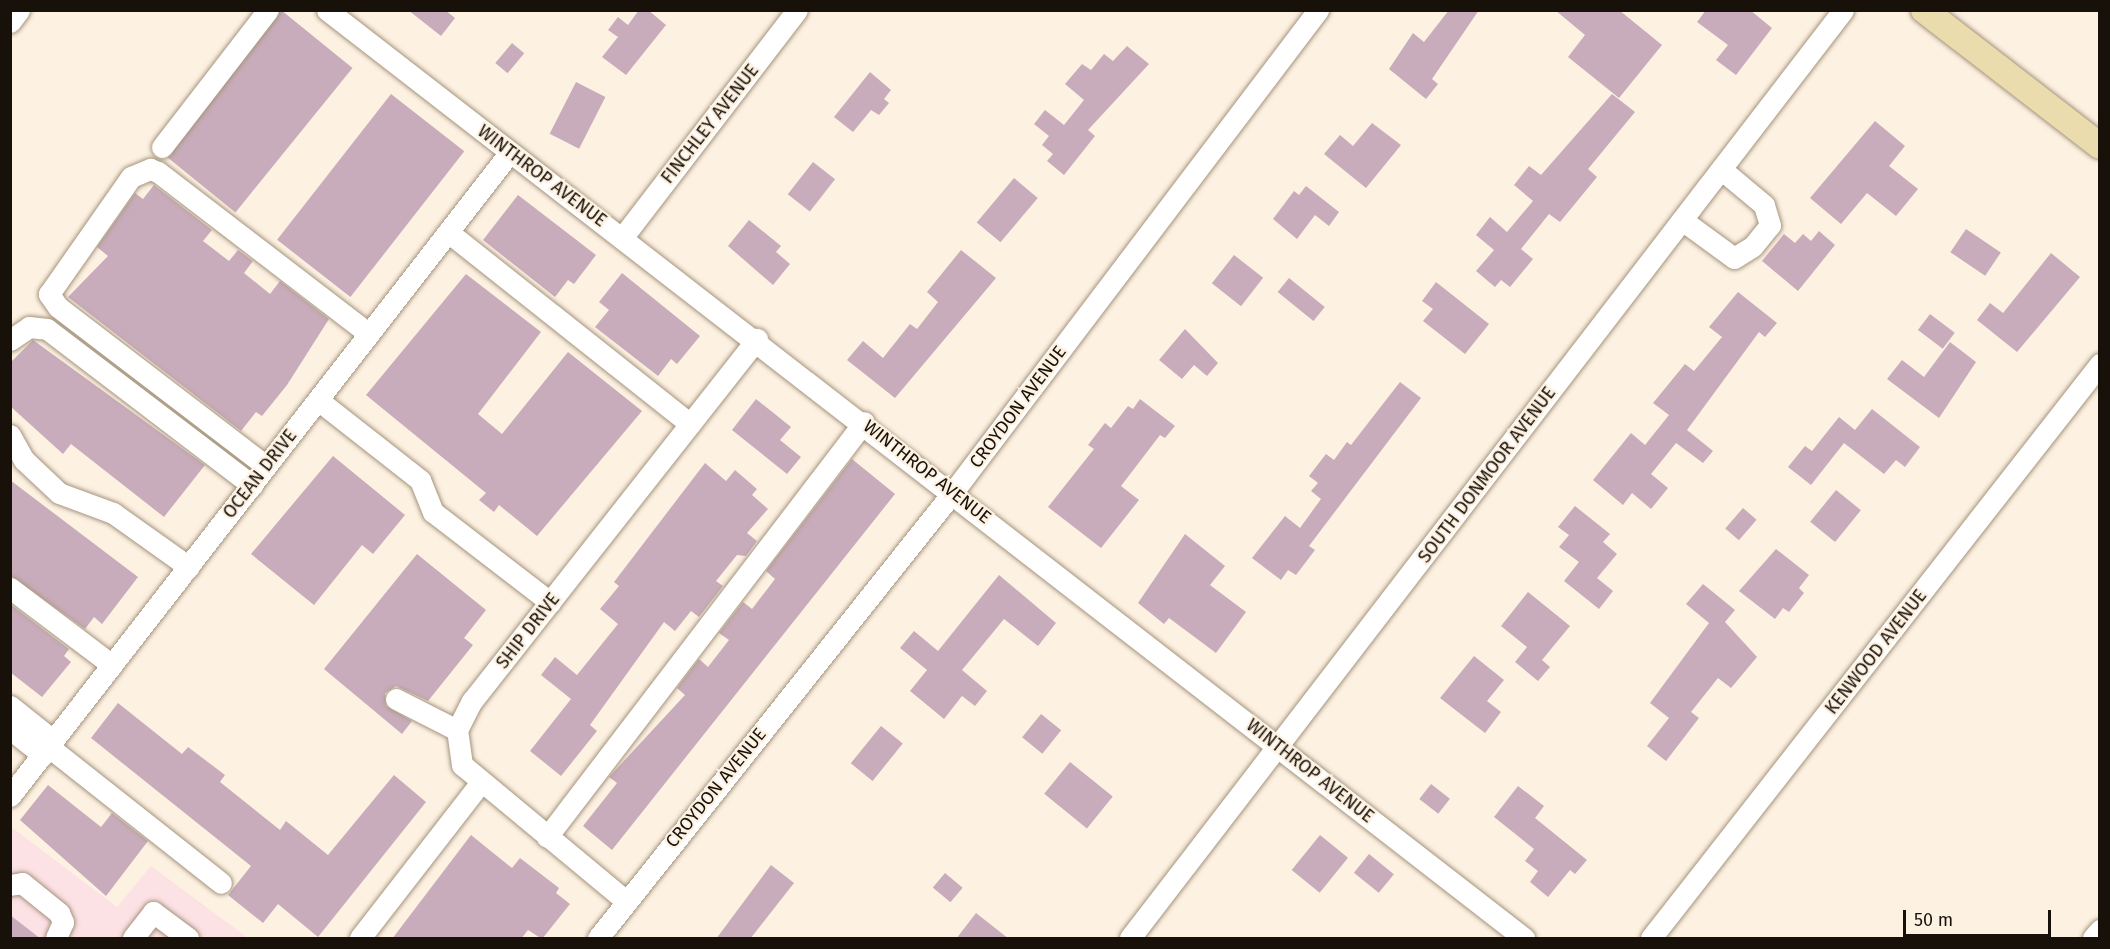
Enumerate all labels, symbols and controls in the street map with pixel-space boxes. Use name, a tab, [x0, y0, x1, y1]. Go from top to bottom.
street label: FINCHLEY AVENUE	[657, 60, 763, 188]
street label: WINTHROP AVENUE	[473, 120, 611, 232]
street label: CROYDON AVENUE	[965, 342, 1071, 472]
street label: SOUTH DONMOOR AVENUE	[1414, 383, 1560, 567]
street label: WINTHROP AVENUE	[859, 415, 995, 529]
street label: OCEAN DRIVE	[219, 425, 301, 523]
street label: KENWOOD AVENUE	[1821, 585, 1931, 719]
street label: SHIP DRIVE	[492, 589, 564, 673]
street label: WINTHROP AVENUE	[1242, 714, 1378, 828]
street label: CROYDON AVENUE	[661, 724, 771, 852]
scale bar	[1906, 898, 2054, 936]
text: 50 m	[1914, 909, 1953, 931]

